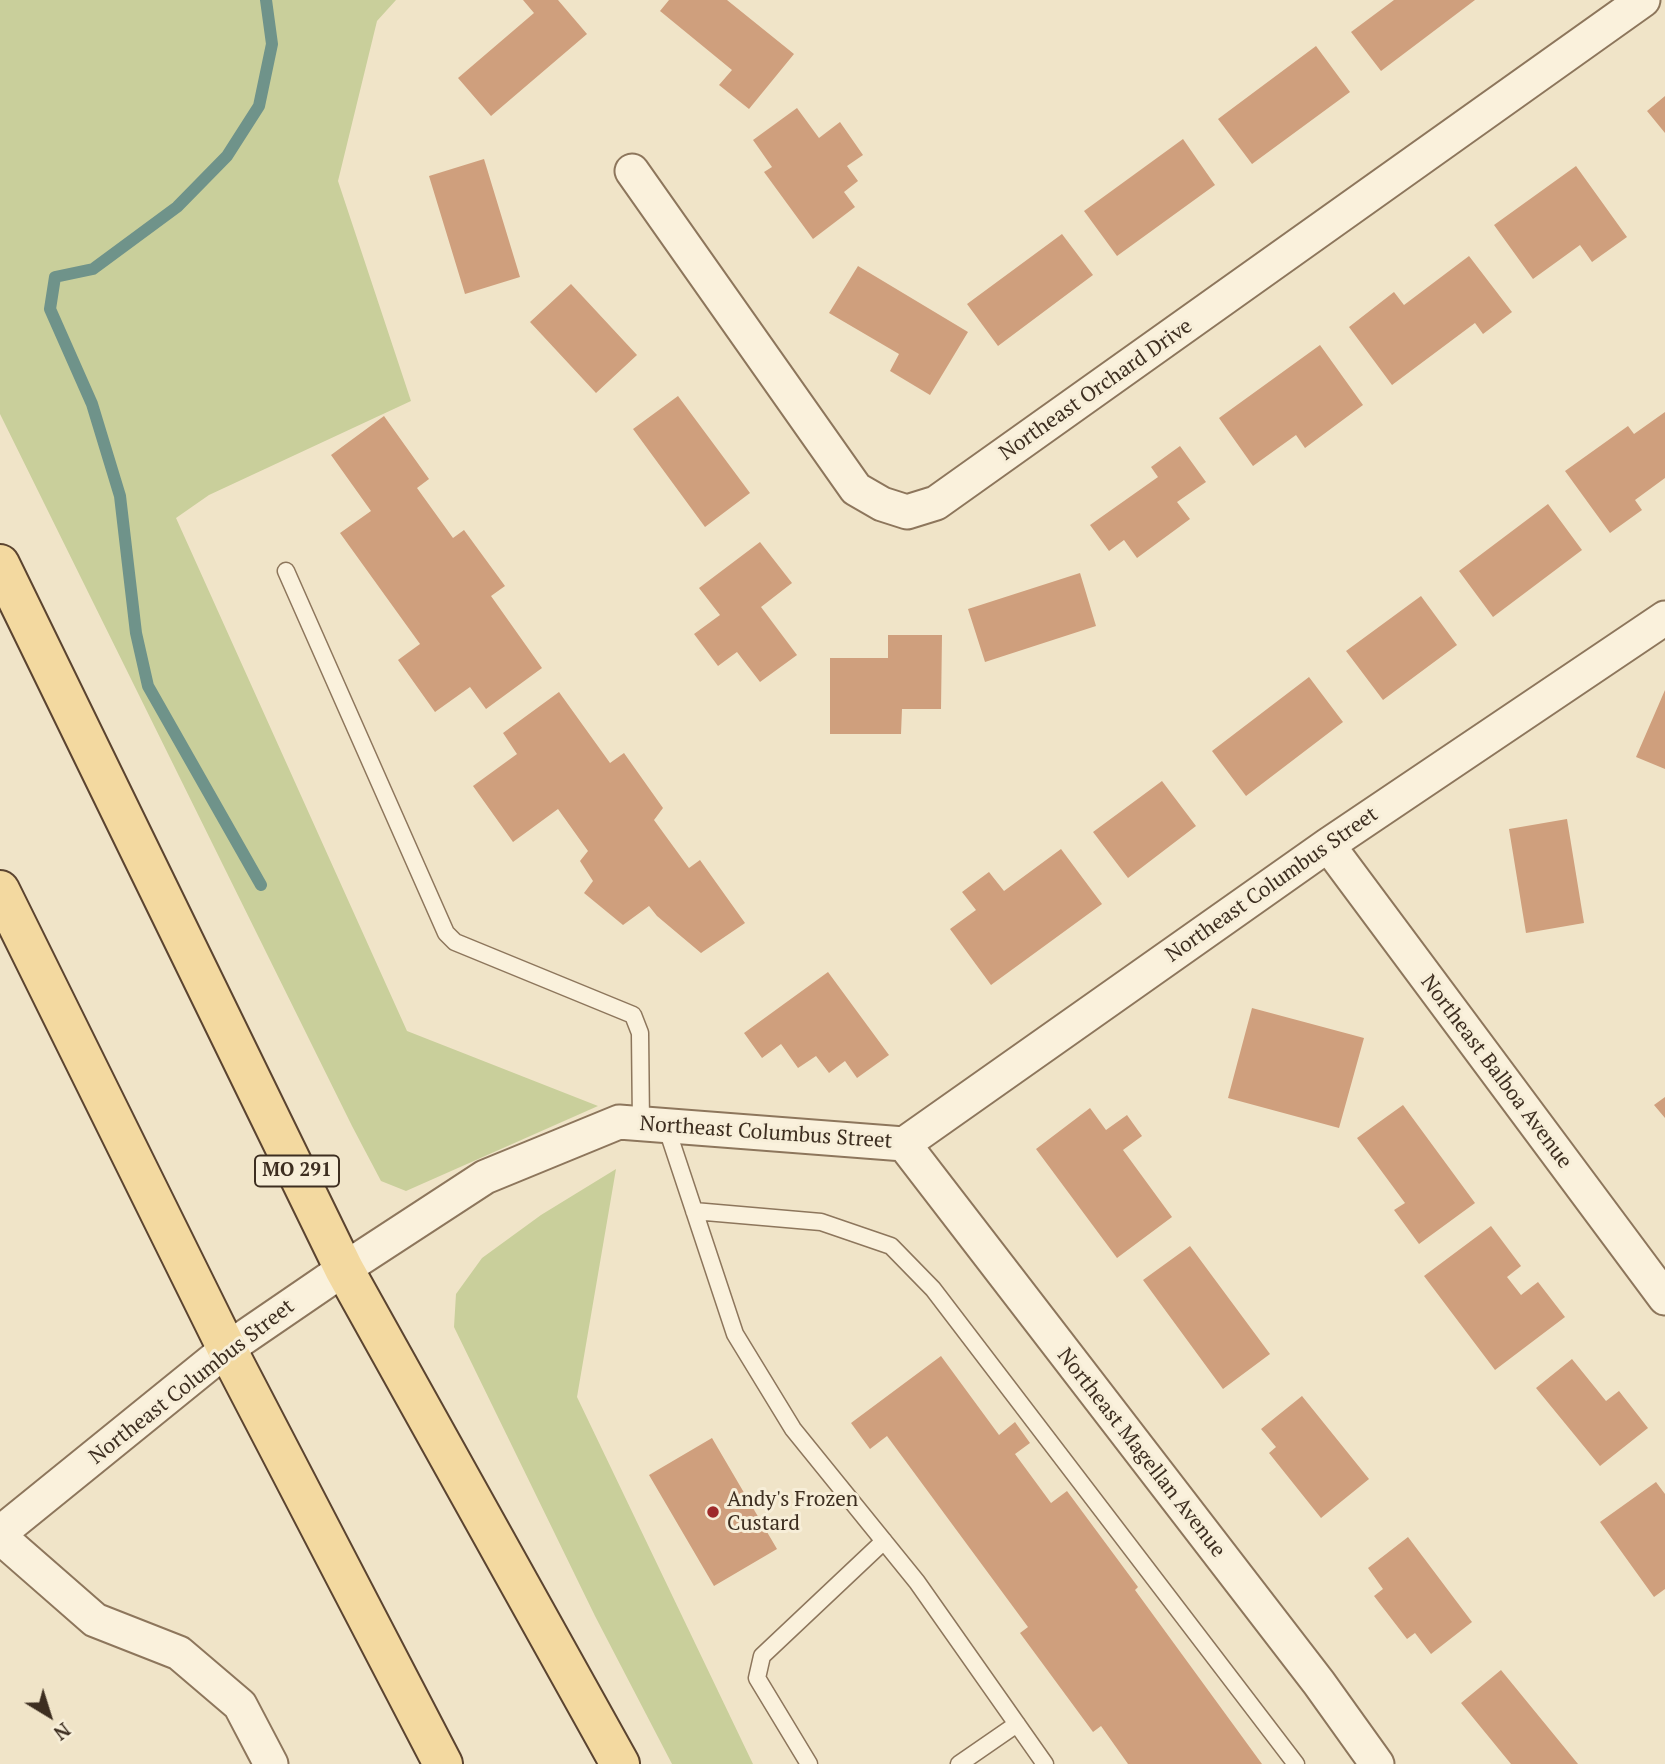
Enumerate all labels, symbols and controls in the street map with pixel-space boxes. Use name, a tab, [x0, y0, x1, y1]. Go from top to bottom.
street label: Northeast Orchard Drive	[995, 314, 1197, 466]
street label: Northeast Columbus Street	[1161, 802, 1383, 968]
street label: Northeast Balboa Avenue	[1415, 970, 1577, 1174]
street label: Northeast Columbus Street	[639, 1112, 893, 1154]
road number: MO 291	[255, 1156, 339, 1186]
street label: Northeast Columbus Street	[84, 1294, 300, 1470]
street label: Northeast Magellan Avenue	[1052, 1343, 1230, 1563]
place label: Andy's Frozen Custard	[727, 1487, 858, 1537]
marker: Andy's Frozen Custard	[705, 1504, 721, 1520]
north arrow	[14, 1680, 84, 1750]
text: N	[49, 1718, 76, 1746]

